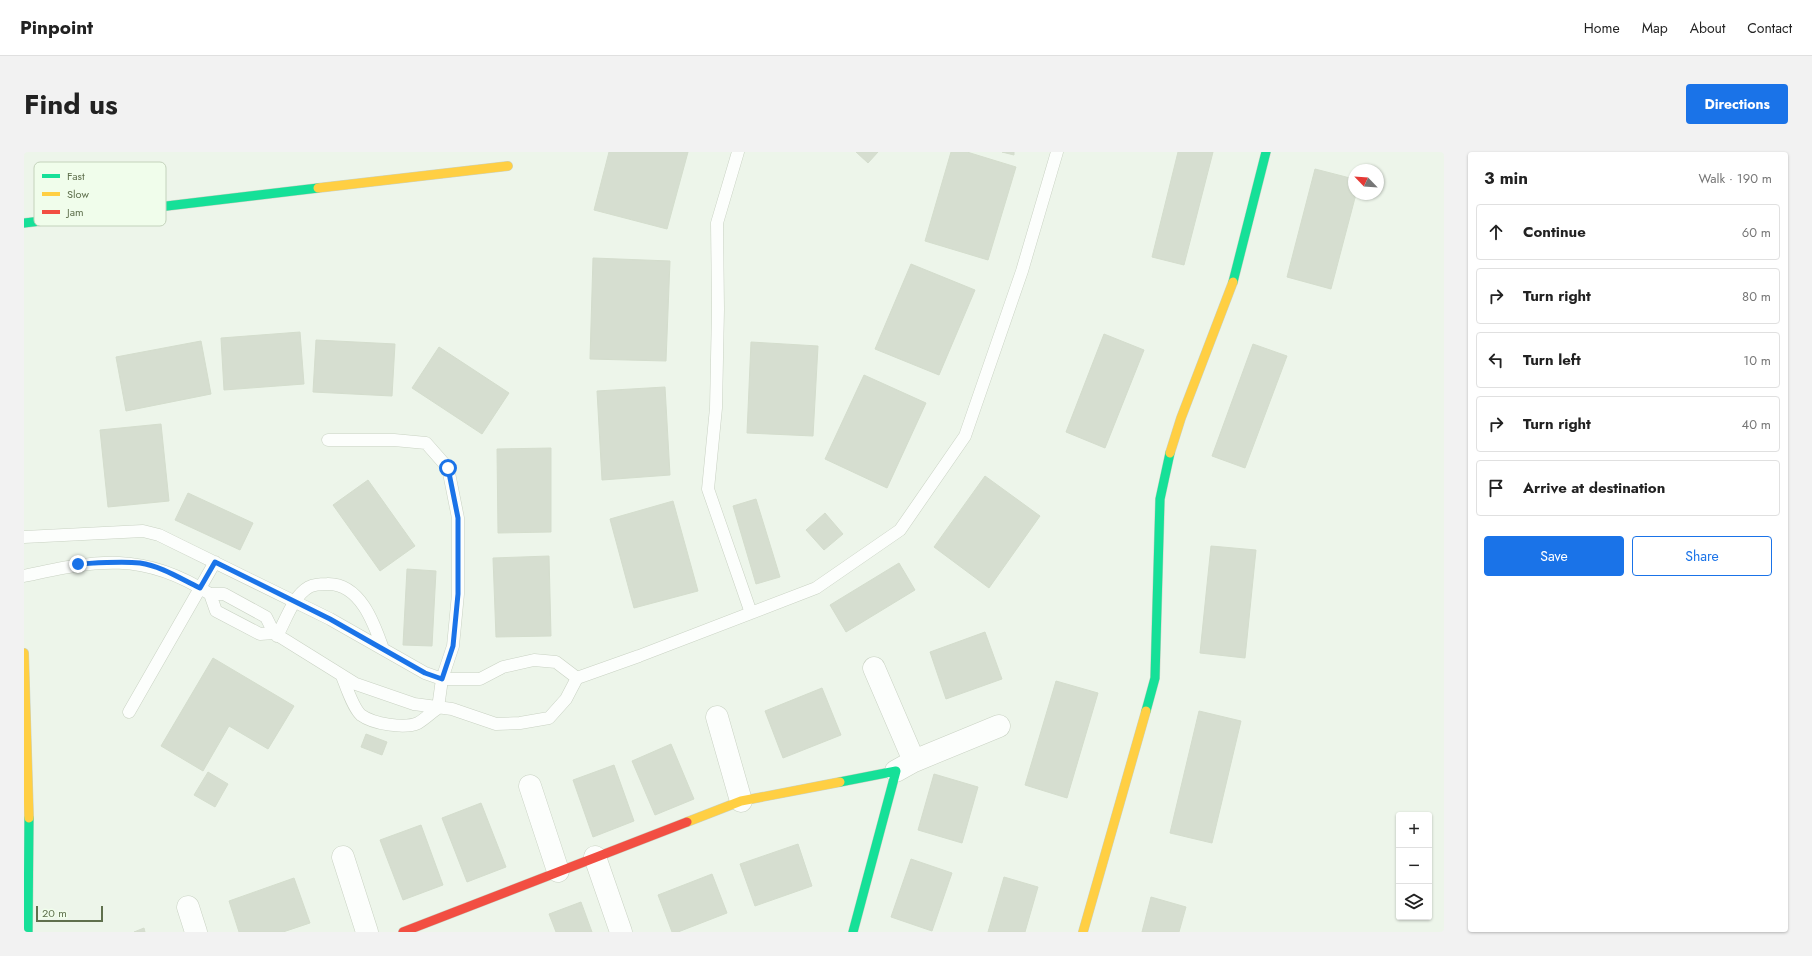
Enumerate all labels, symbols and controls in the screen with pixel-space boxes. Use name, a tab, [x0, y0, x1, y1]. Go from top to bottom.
text: Pinpoint	[20, 14, 93, 41]
text: Home	[1584, 18, 1620, 38]
text: Map	[1642, 18, 1668, 38]
text: About	[1690, 18, 1725, 38]
text: Contact	[1747, 18, 1792, 38]
text: Find us	[24, 84, 118, 125]
button: Directions	[1686, 84, 1788, 124]
legend	[34, 162, 166, 226]
north arrow	[1348, 164, 1384, 200]
text: 3 min	[1484, 166, 1528, 190]
text: Fast	[67, 168, 85, 184]
text: Walk · 190 m	[1699, 169, 1772, 188]
text: Slow	[67, 186, 89, 202]
text: Jam	[65, 204, 84, 220]
icon: ahead	[1485, 221, 1507, 243]
text: Continue	[1523, 221, 1586, 243]
text: 60 m	[1742, 223, 1771, 242]
icon: right	[1485, 285, 1507, 307]
text: Turn right	[1523, 285, 1591, 307]
text: 80 m	[1742, 287, 1771, 306]
icon: left	[1485, 349, 1507, 371]
text: Turn left	[1523, 349, 1581, 371]
text: 10 m	[1743, 351, 1771, 370]
icon: right	[1485, 413, 1507, 435]
text: Turn right	[1523, 413, 1591, 435]
text: 40 m	[1742, 415, 1771, 434]
route start	[439, 459, 457, 477]
icon: arrive	[1485, 477, 1507, 499]
text: Arrive at destination	[1523, 477, 1665, 499]
button: Save	[1484, 536, 1624, 576]
button: Share	[1632, 536, 1772, 576]
route end	[69, 555, 87, 573]
map controls	[1396, 812, 1432, 920]
button: +	[1396, 812, 1432, 848]
button: −	[1396, 848, 1432, 884]
button: layers	[1396, 884, 1432, 920]
scale bar	[36, 904, 103, 923]
text: 20 m	[42, 905, 67, 921]

